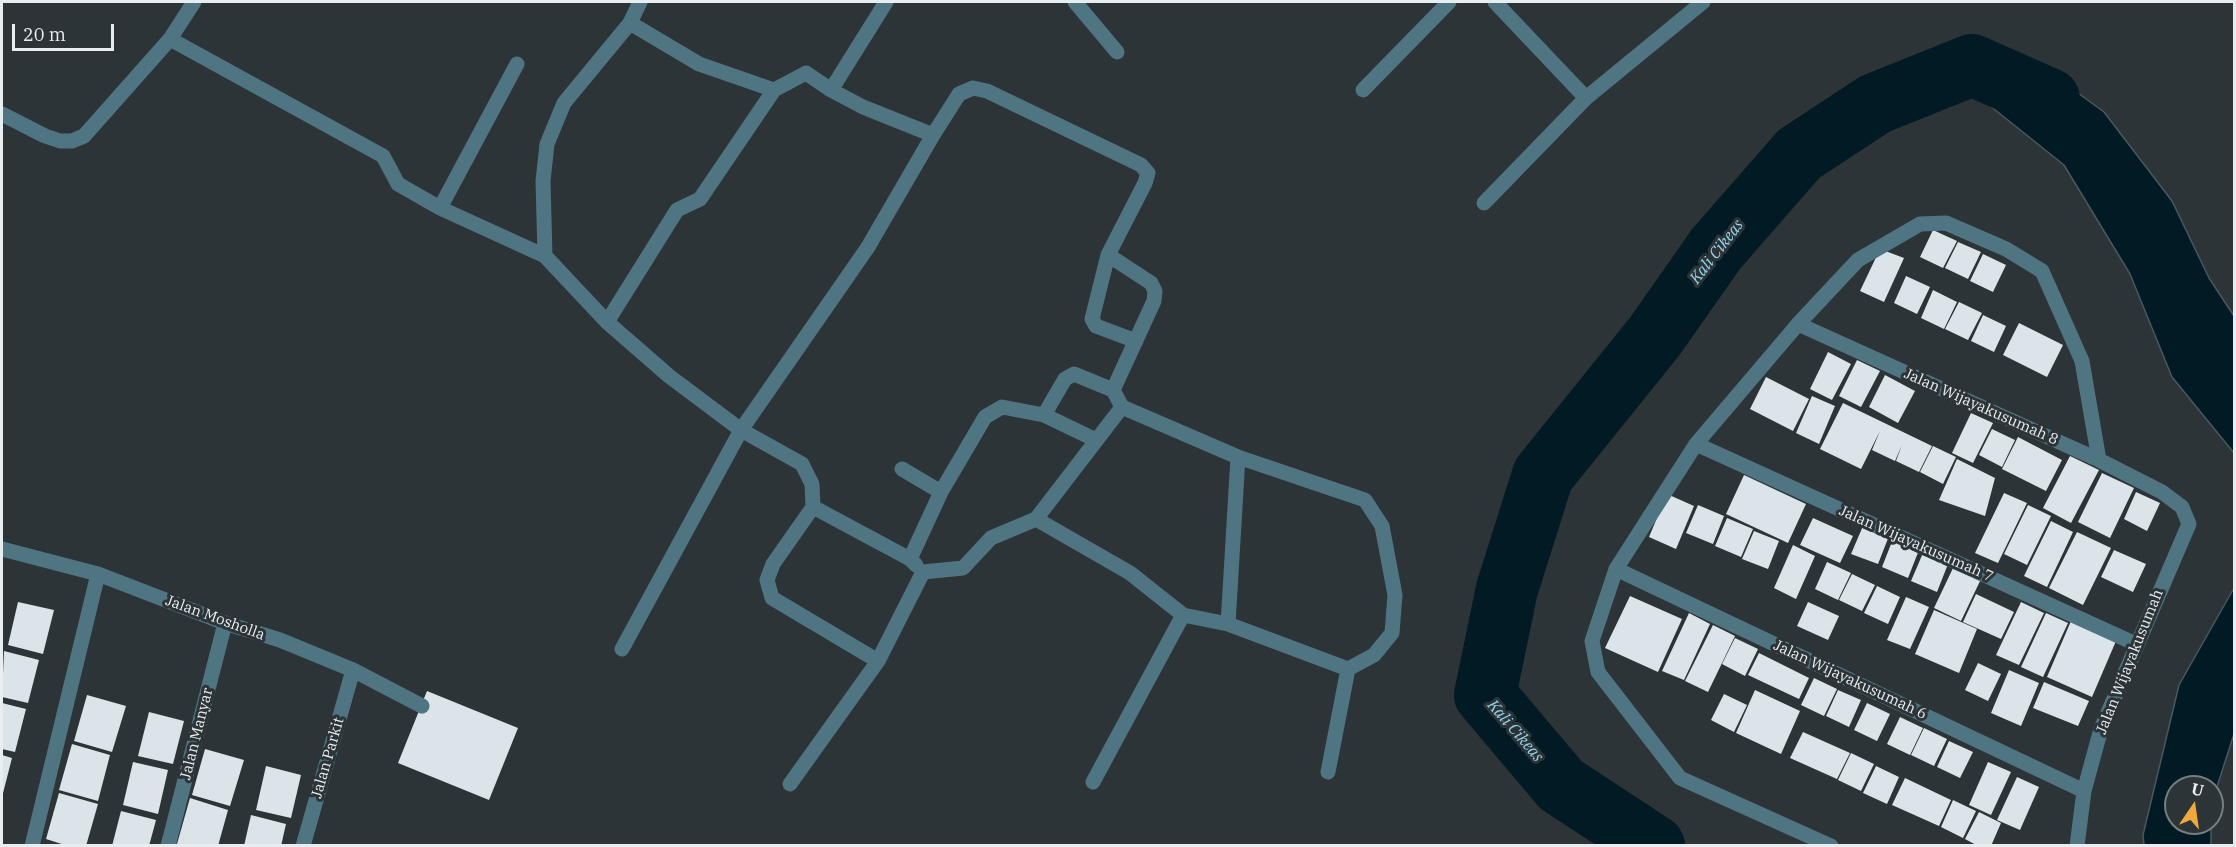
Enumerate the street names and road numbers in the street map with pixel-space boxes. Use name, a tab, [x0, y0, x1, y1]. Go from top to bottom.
street label: Jalan Wijayakusumah 8	[1901, 365, 2061, 449]
street label: Jalan Wijayakusumah 7	[1836, 502, 1996, 586]
street label: Jalan Wijayakusumah	[2093, 587, 2167, 737]
street label: Jalan Mosholla	[163, 592, 267, 644]
street label: Jalan Wijayakusumah 6	[1770, 637, 1930, 723]
street label: Jalan Manyar	[177, 686, 217, 782]
street label: Jalan Parkit	[308, 715, 348, 801]

